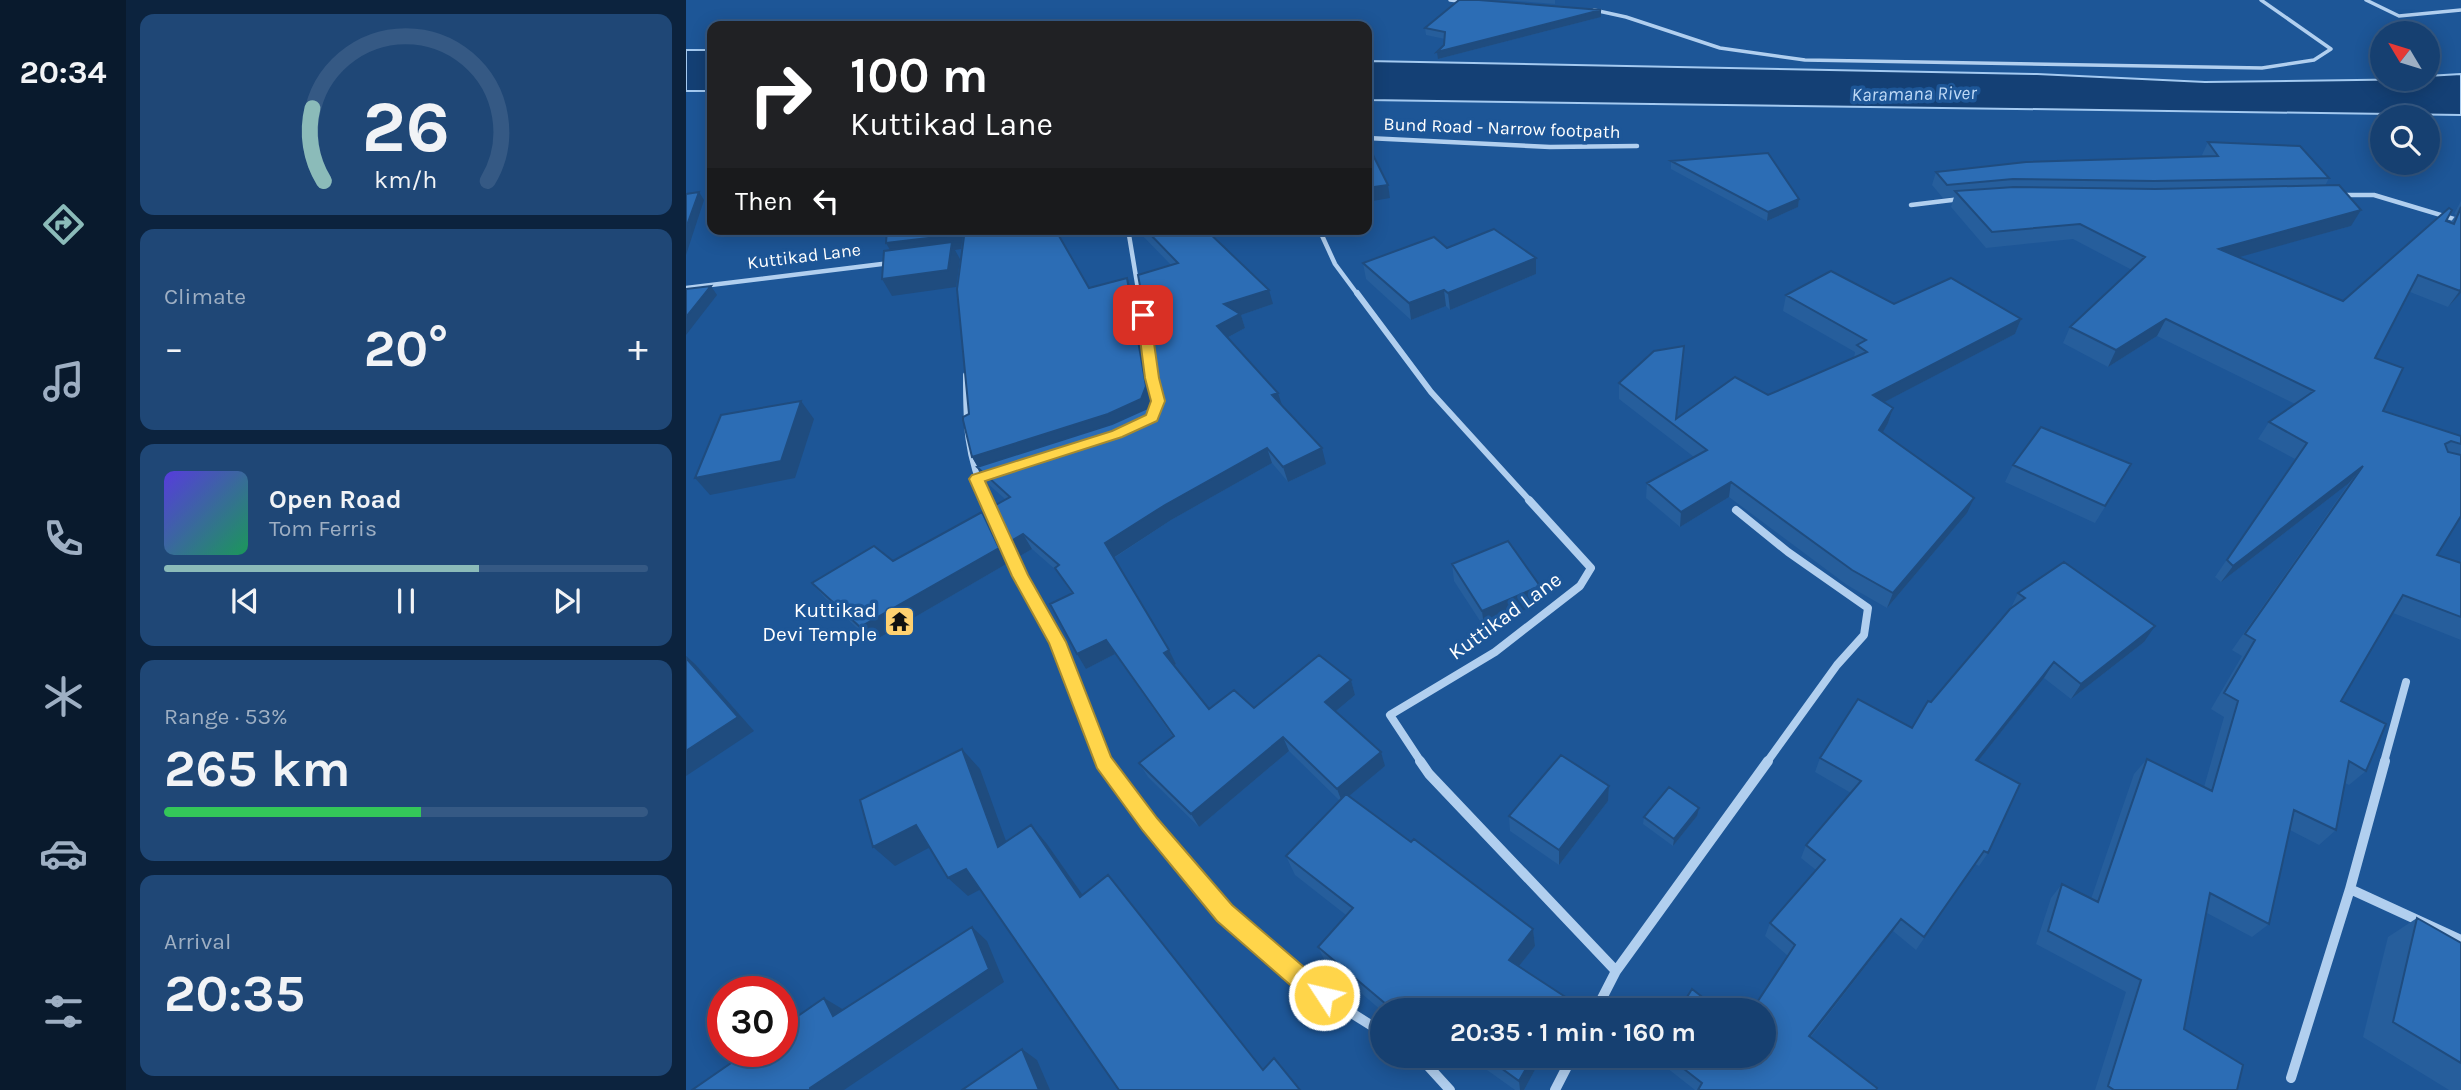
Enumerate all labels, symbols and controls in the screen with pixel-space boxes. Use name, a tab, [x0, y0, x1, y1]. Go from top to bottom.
north arrow	[2370, 21, 2440, 91]
map controls	[2370, 21, 2440, 175]
text: 100 m	[850, 47, 988, 104]
icon: right	[735, 49, 826, 140]
text: 20:34	[19, 54, 107, 91]
water label: Karamana River	[1851, 82, 1978, 106]
text: 26	[362, 84, 450, 169]
button: search	[2370, 105, 2440, 175]
text: Kuttikad Lane	[850, 106, 1053, 143]
street label: Bund Road - Narrow footpath	[1383, 113, 1621, 143]
text: km/h	[374, 164, 438, 193]
icon: left	[807, 182, 845, 220]
text: Then	[735, 186, 793, 217]
icon: directions	[39, 200, 88, 249]
street label: Kuttikad Lane	[746, 238, 862, 274]
text: Climate	[164, 283, 246, 310]
pin	[1113, 285, 1173, 345]
icon: arrive	[1124, 296, 1162, 334]
text: 20°	[364, 318, 448, 379]
text: −	[164, 326, 184, 371]
text: +	[628, 326, 648, 371]
icon: music	[39, 357, 88, 406]
text: Open Road	[269, 484, 402, 515]
icon: phone	[39, 514, 88, 563]
text: Tom Ferris	[269, 515, 377, 542]
street label: Kuttikad Lane	[1444, 567, 1566, 665]
icon: previous	[226, 582, 264, 620]
icon: pause	[387, 582, 425, 620]
icon: next	[548, 582, 586, 620]
place label: Kuttikad Devi Temple	[762, 598, 877, 646]
temple icon: Kuttikad Devi Temple	[883, 605, 917, 639]
icon: climate	[39, 672, 88, 721]
text: Range · 53%	[164, 703, 288, 730]
text: 265 km	[164, 738, 351, 799]
icon: car	[39, 829, 88, 878]
text: Arrival	[164, 928, 231, 955]
position arrow	[1287, 958, 1361, 1032]
text: 20:35	[164, 963, 305, 1024]
speed limit sign: 30	[707, 976, 798, 1067]
icon: filters	[39, 987, 88, 1036]
text: 20:35 · 1 min · 160 m	[1450, 1017, 1696, 1048]

